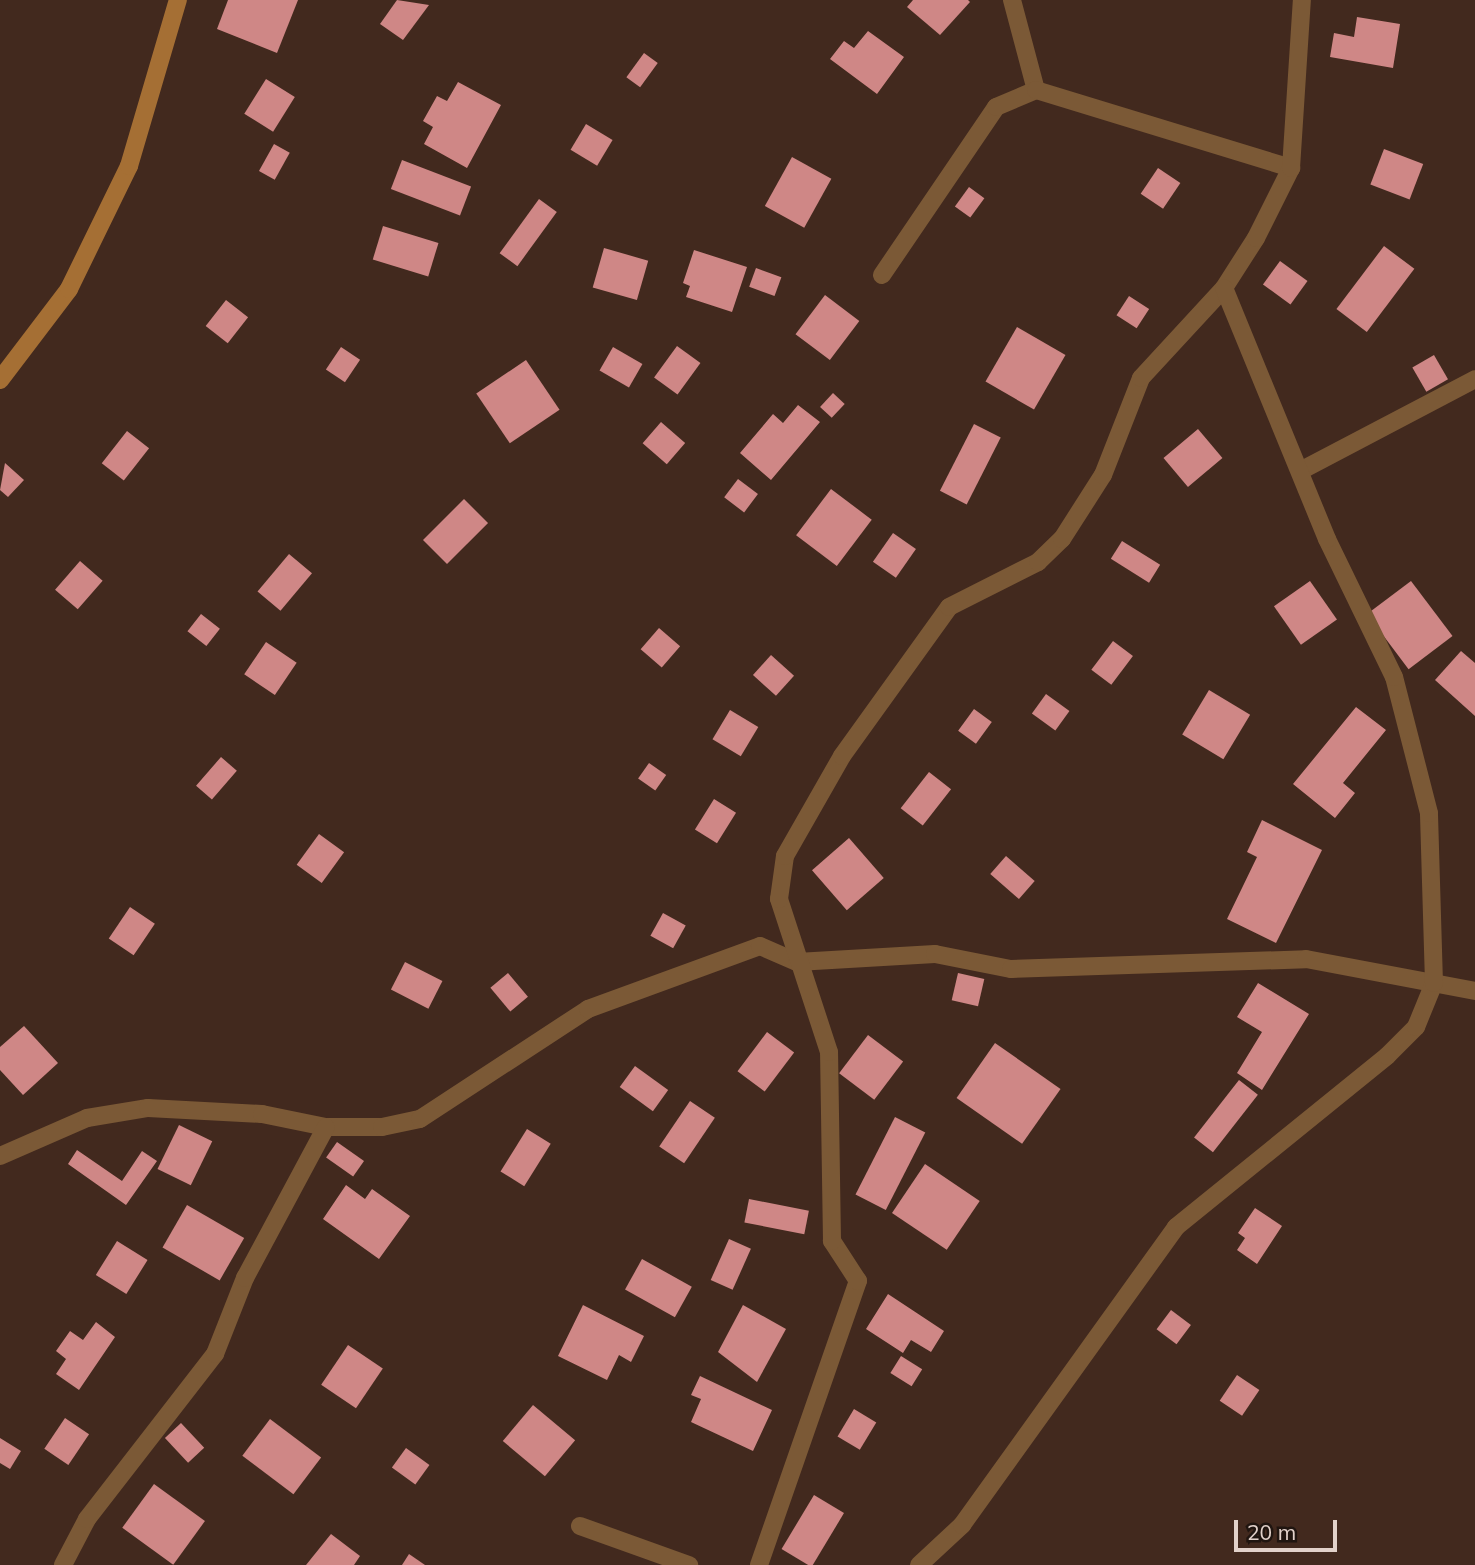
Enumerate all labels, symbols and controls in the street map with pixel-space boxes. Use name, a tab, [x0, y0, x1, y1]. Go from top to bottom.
scale bar	[1237, 1506, 1340, 1550]
text: 20 m	[1247, 1519, 1296, 1545]

